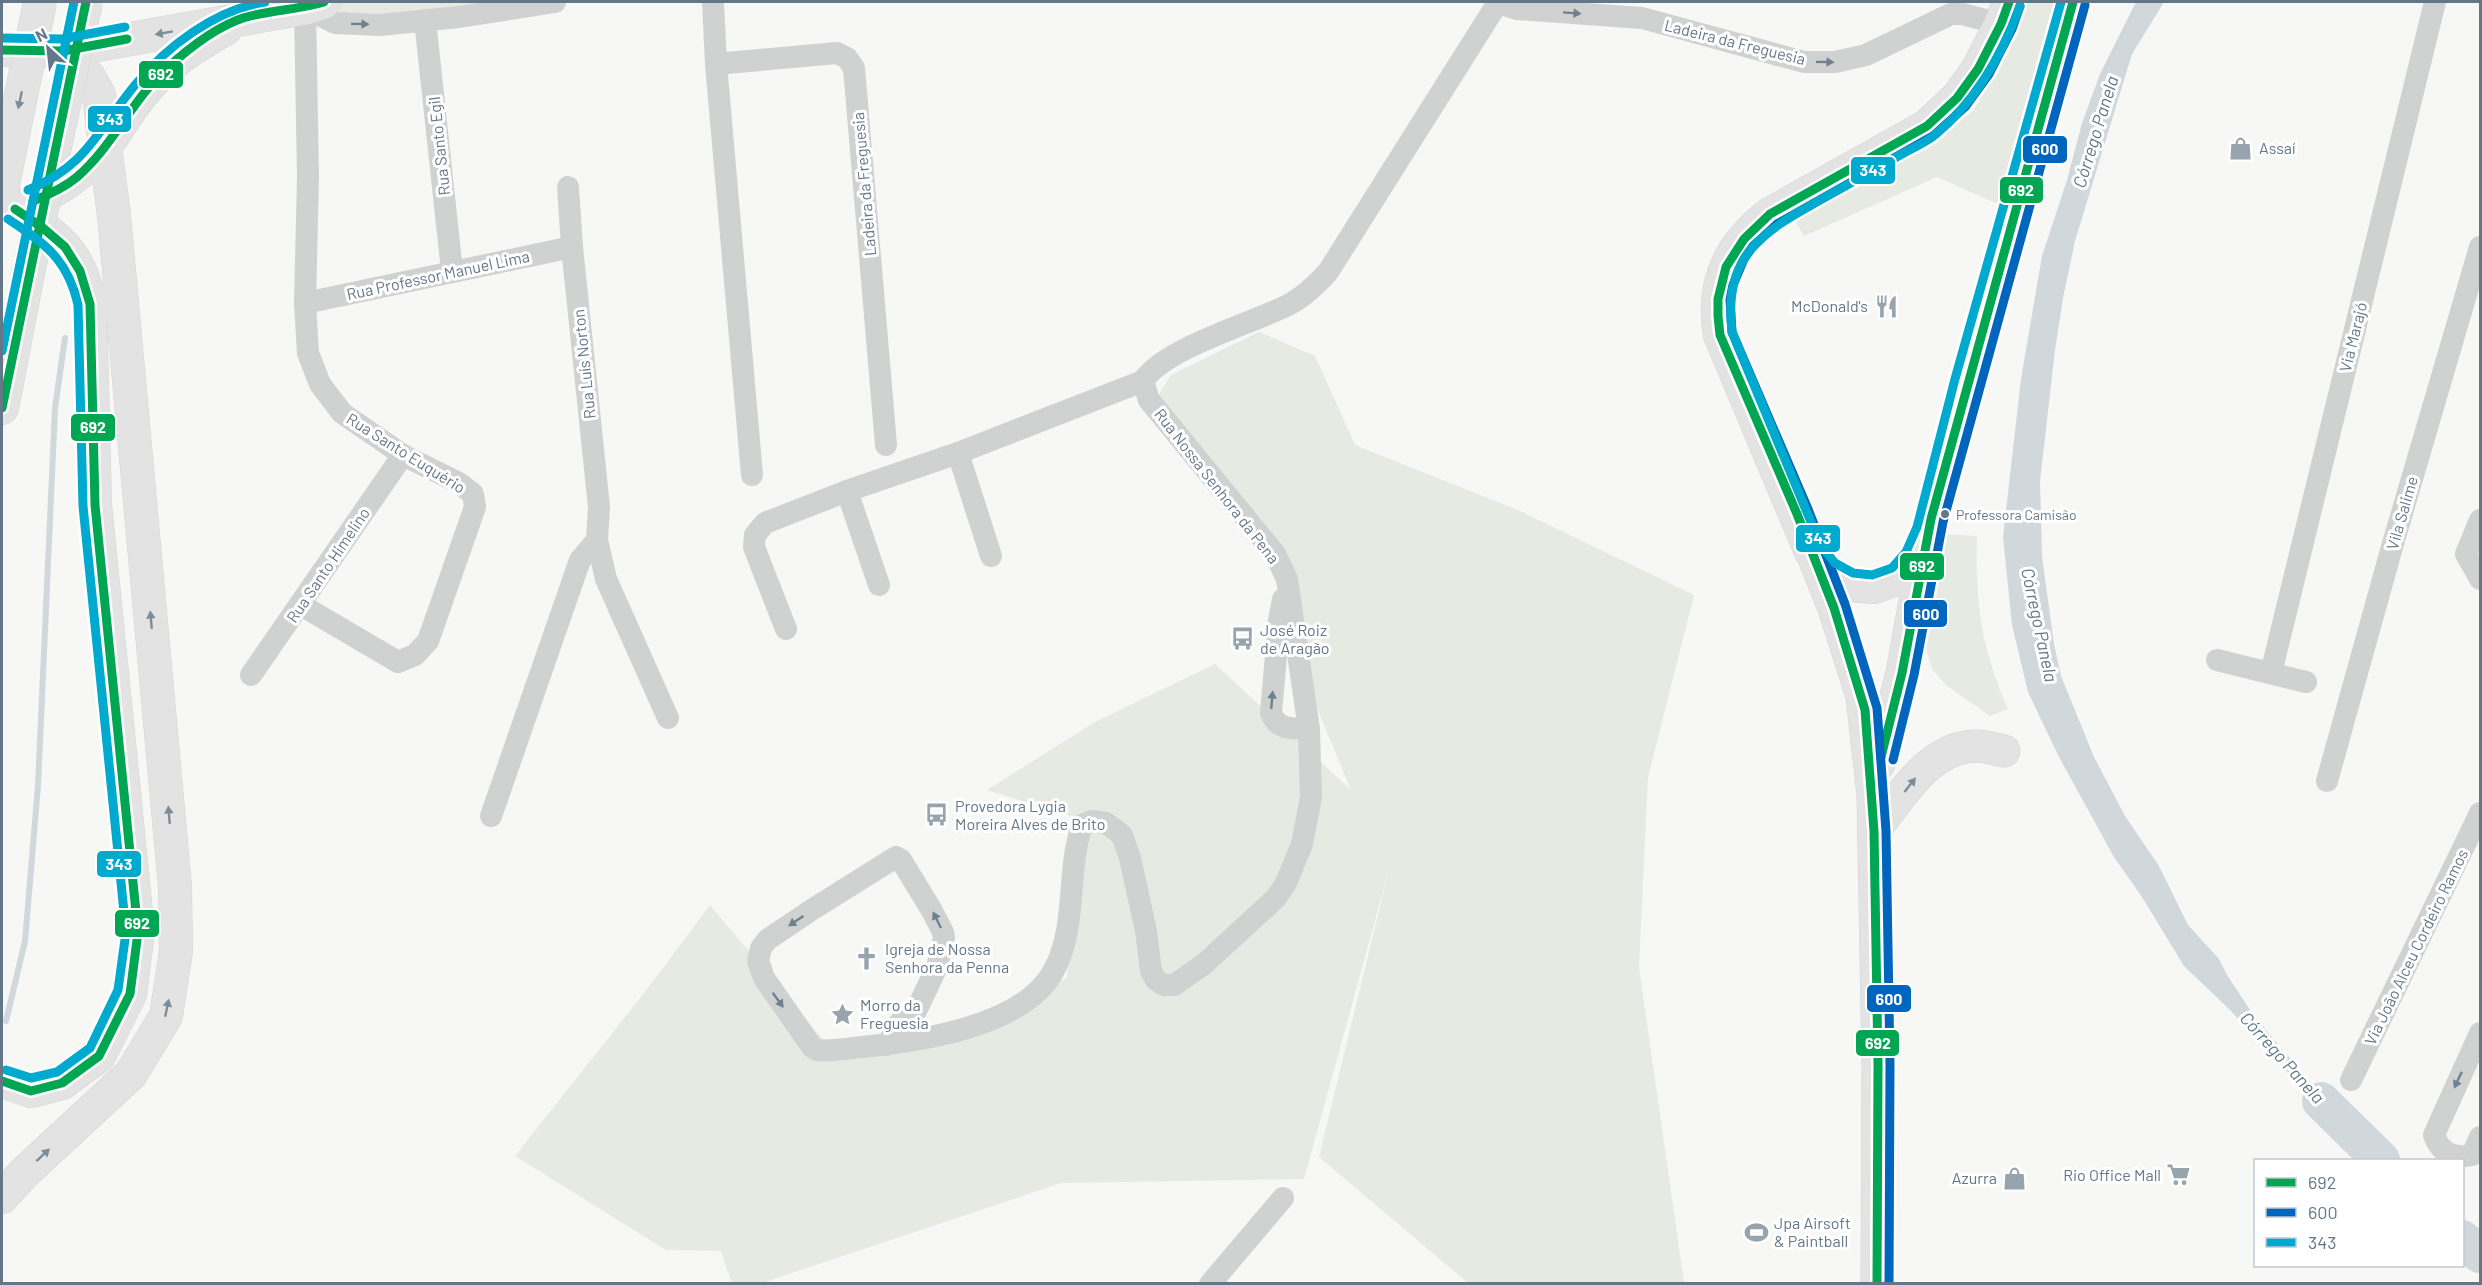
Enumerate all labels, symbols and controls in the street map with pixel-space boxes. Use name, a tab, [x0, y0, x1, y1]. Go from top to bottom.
one-way arrow	[1563, 8, 1582, 18]
street label: Ladeira da Freguesia	[1663, 15, 1808, 68]
north arrow	[18, 18, 78, 78]
one-way arrow	[350, 20, 369, 29]
text: N	[32, 23, 50, 45]
one-way arrow	[154, 29, 173, 38]
one-way arrow	[1815, 57, 1834, 67]
line badge: 692	[138, 60, 184, 89]
text: 692	[148, 64, 174, 83]
water label: Córrego Panela	[2068, 73, 2123, 190]
one-way arrow	[15, 91, 24, 110]
street label: Rua Santo Egil	[424, 96, 453, 196]
line badge: 343	[87, 105, 132, 133]
text: 343	[97, 109, 123, 128]
street label: Ladeira da Freguesia	[848, 111, 879, 257]
line badge: 600	[2022, 135, 2068, 164]
shop icon: Assaí	[2228, 135, 2254, 161]
place label: Assaí	[2259, 138, 2296, 157]
text: 600	[2032, 139, 2058, 158]
line badge: 343	[1850, 156, 1896, 185]
text: 343	[1860, 160, 1886, 179]
line badge: 692	[1999, 176, 2044, 204]
text: 692	[2008, 180, 2034, 199]
street label: Rua Professor Manuel Lima	[345, 246, 531, 303]
restaurant icon: McDonald's	[1873, 293, 1899, 319]
place label: McDonald's	[1791, 296, 1868, 315]
street label: Via Marajó	[2335, 300, 2370, 374]
street label: Rua Luís Norton	[568, 308, 599, 420]
street label: Rua Nossa Senhora da Pena	[1151, 404, 1284, 567]
street label: Rua Santo Euquério	[343, 408, 469, 497]
line badge: 692	[70, 413, 116, 442]
text: 692	[80, 417, 106, 436]
street label: Vila Salime	[2382, 474, 2421, 552]
street label: Rua Santo Himelino	[282, 504, 373, 626]
place label: Professora Camisão	[1956, 506, 2077, 523]
marker: Professora Camisão	[1939, 508, 1951, 520]
line badge: 343	[1795, 524, 1841, 553]
text: 343	[1805, 528, 1831, 547]
line badge: 692	[1899, 552, 1945, 581]
text: 692	[1909, 556, 1935, 575]
water label: Córrego Panela	[2017, 566, 2063, 684]
line badge: 600	[1903, 599, 1948, 628]
text: 600	[1913, 604, 1939, 623]
one-way arrow	[146, 611, 156, 630]
place label: José Roiz de Aragão	[1260, 620, 1329, 657]
bus stop icon: José Roiz de Aragão	[1229, 626, 1255, 652]
one-way arrow	[1267, 690, 1277, 709]
one-way arrow	[1904, 777, 1916, 793]
place label: Provedora Lygia Moreira Alves de Brito	[955, 796, 1105, 833]
bus stop icon: Provedora Lygia Moreira Alves de Brito	[924, 802, 950, 828]
one-way arrow	[164, 805, 174, 824]
street label: Via João Alceu Cordeiro Ramos	[2360, 846, 2471, 1048]
line badge: 343	[96, 850, 142, 878]
text: 343	[106, 854, 132, 873]
line badge: 692	[114, 909, 160, 938]
one-way arrow	[933, 912, 942, 929]
text: 692	[124, 913, 150, 932]
one-way arrow	[788, 915, 804, 926]
place label: Igreja de Nossa Senhora da Penna	[885, 939, 1009, 976]
church icon: Igreja de Nossa Senhora da Penna	[854, 945, 880, 971]
line badge: 600	[1866, 984, 1912, 1013]
text: 600	[1876, 989, 1902, 1008]
one-way arrow	[772, 992, 784, 1008]
place label: Morro da Freguesia	[860, 995, 929, 1032]
one-way arrow	[162, 999, 172, 1018]
place icon: Morro da Freguesia	[829, 1001, 855, 1027]
water label: Córrego Panela	[2236, 1007, 2330, 1108]
line badge: 692	[1855, 1029, 1900, 1057]
text: 692	[1865, 1033, 1891, 1052]
one-way arrow	[2454, 1072, 2463, 1089]
one-way arrow	[35, 1148, 50, 1162]
legend	[2254, 1159, 2464, 1267]
supermarket icon: Rio Office Mall	[2166, 1162, 2192, 1188]
shop icon: Azurra	[2002, 1165, 2028, 1191]
place label: Rio Office Mall	[2063, 1165, 2161, 1184]
place label: Azurra	[1952, 1168, 1997, 1187]
text: 692	[2308, 1171, 2336, 1193]
text: 600	[2308, 1201, 2338, 1223]
place label: Jpa Airsoft & Paintball	[1774, 1213, 1851, 1250]
sports icon: Jpa Airsoft & Paintball	[1743, 1219, 1769, 1245]
text: 343	[2308, 1231, 2336, 1253]

